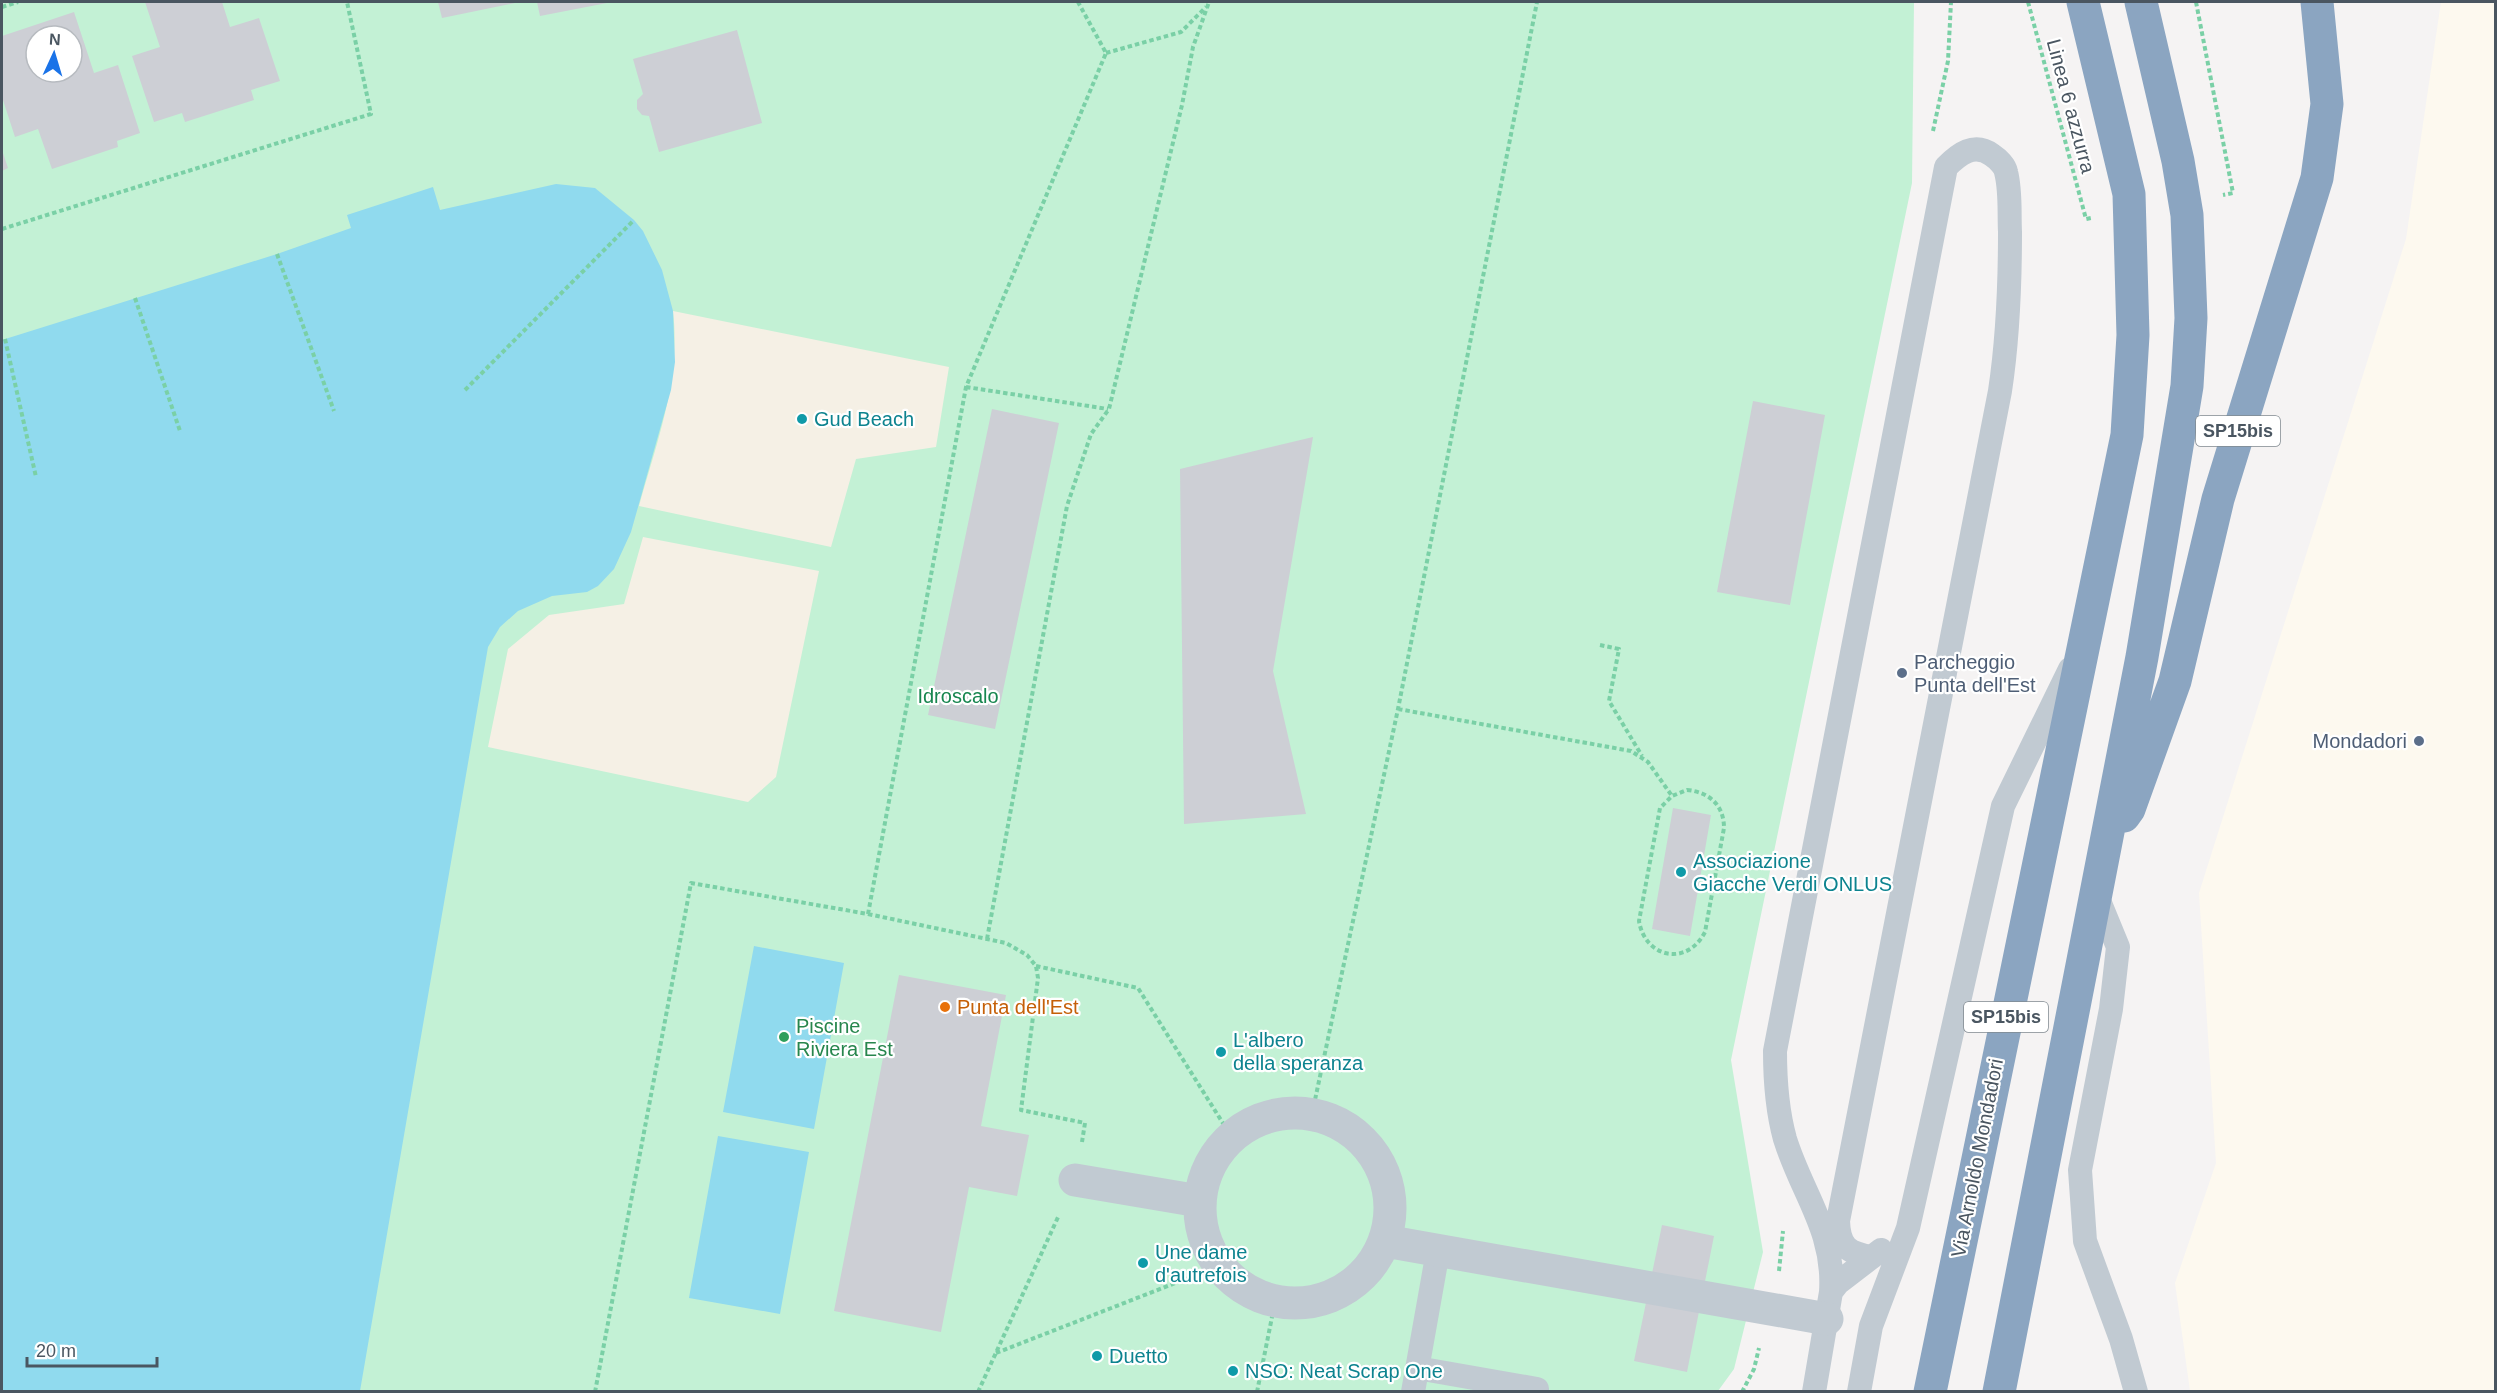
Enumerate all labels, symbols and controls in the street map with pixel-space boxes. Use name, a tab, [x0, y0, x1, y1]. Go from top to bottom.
north arrow	[24, 24, 84, 84]
text: N	[49, 31, 61, 48]
street label: Linea 6 azzurra	[2043, 37, 2100, 176]
place label: Gud Beach	[814, 408, 914, 430]
marker: Gud Beach	[795, 412, 809, 426]
road number: SP15bis	[2196, 416, 2280, 446]
place label: Parcheggio Punta dell'Est	[1914, 651, 2036, 696]
marker: Parcheggio Punta dell'Est	[1895, 666, 1909, 680]
park label: Idroscalo	[917, 685, 999, 707]
place label: Mondadori	[2312, 730, 2407, 752]
marker: Mondadori	[2412, 734, 2426, 748]
place label: Associazione Giacche Verdi ONLUS	[1693, 850, 1892, 895]
marker: Associazione Giacche Verdi ONLUS	[1674, 865, 1688, 879]
place label: Punta dell'Est	[957, 996, 1079, 1018]
marker: Punta dell'Est	[938, 1000, 952, 1014]
road number: SP15bis	[1964, 1002, 2048, 1032]
place label: Piscine Riviera Est	[796, 1015, 893, 1060]
place label: L'albero della speranza	[1233, 1029, 1364, 1074]
marker: Piscine Riviera Est	[777, 1030, 791, 1044]
marker: L'albero della speranza	[1214, 1045, 1228, 1059]
street label: Via Arnoldo Mondadori	[1947, 1057, 2007, 1259]
place label: Une dame d'autrefois	[1155, 1241, 1247, 1286]
marker: Une dame d'autrefois	[1136, 1256, 1150, 1270]
scale bar	[27, 1330, 158, 1368]
text: 20 m	[36, 1341, 76, 1361]
place label: Duetto	[1109, 1345, 1168, 1367]
marker: Duetto	[1090, 1349, 1104, 1363]
place label: NSO: Neat Scrap One	[1245, 1360, 1443, 1382]
marker: NSO: Neat Scrap One	[1226, 1364, 1240, 1378]

